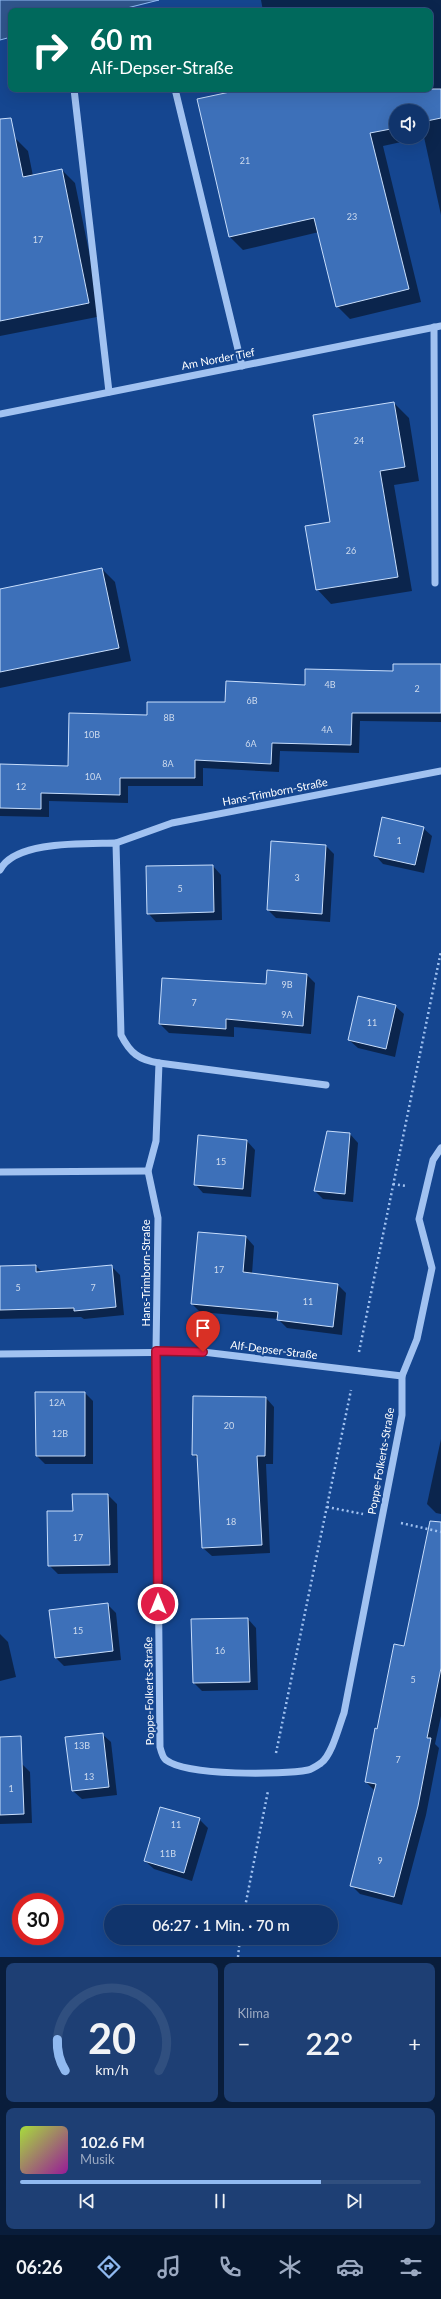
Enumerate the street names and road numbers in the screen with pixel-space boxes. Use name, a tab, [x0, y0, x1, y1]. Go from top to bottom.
street label: Am Norder Tief	[180, 345, 256, 372]
street label: Hans-Trimborn-Straße	[221, 775, 329, 808]
street label: Hans-Trimborn-Straße	[139, 1219, 152, 1326]
street label: Alf-Depser-Straße	[230, 1338, 319, 1361]
street label: Poppe-Folkerts-Straße	[365, 1406, 396, 1515]
street label: Poppe-Folkerts-Straße	[141, 1636, 156, 1745]

